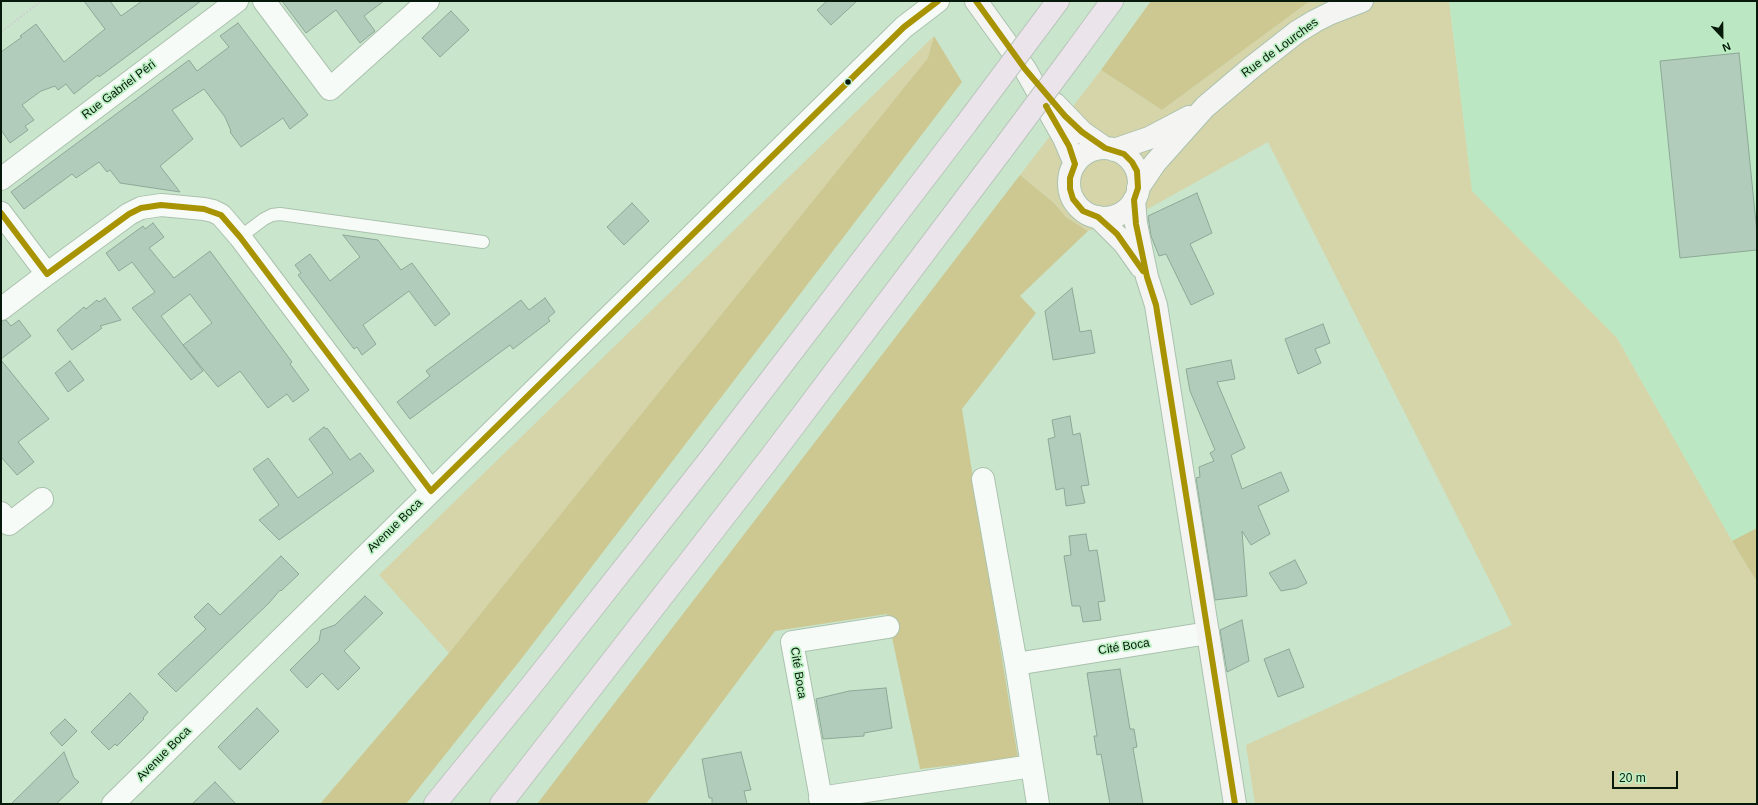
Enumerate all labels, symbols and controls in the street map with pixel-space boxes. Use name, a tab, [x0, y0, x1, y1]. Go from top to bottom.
street label: Rue de Lourches	[1239, 15, 1321, 81]
north arrow	[1702, 16, 1742, 56]
text: N	[1721, 40, 1732, 54]
street label: Rue Gabriel Péri	[79, 58, 159, 122]
unlabelled marker	[843, 77, 853, 87]
street label: Avenue Boca	[364, 496, 426, 556]
street label: Cité Boca	[1097, 636, 1151, 658]
street label: Cité Boca	[787, 646, 809, 700]
street label: Avenue Boca	[134, 724, 194, 784]
scale bar	[1614, 763, 1680, 789]
text: 20 m	[1619, 771, 1646, 785]

